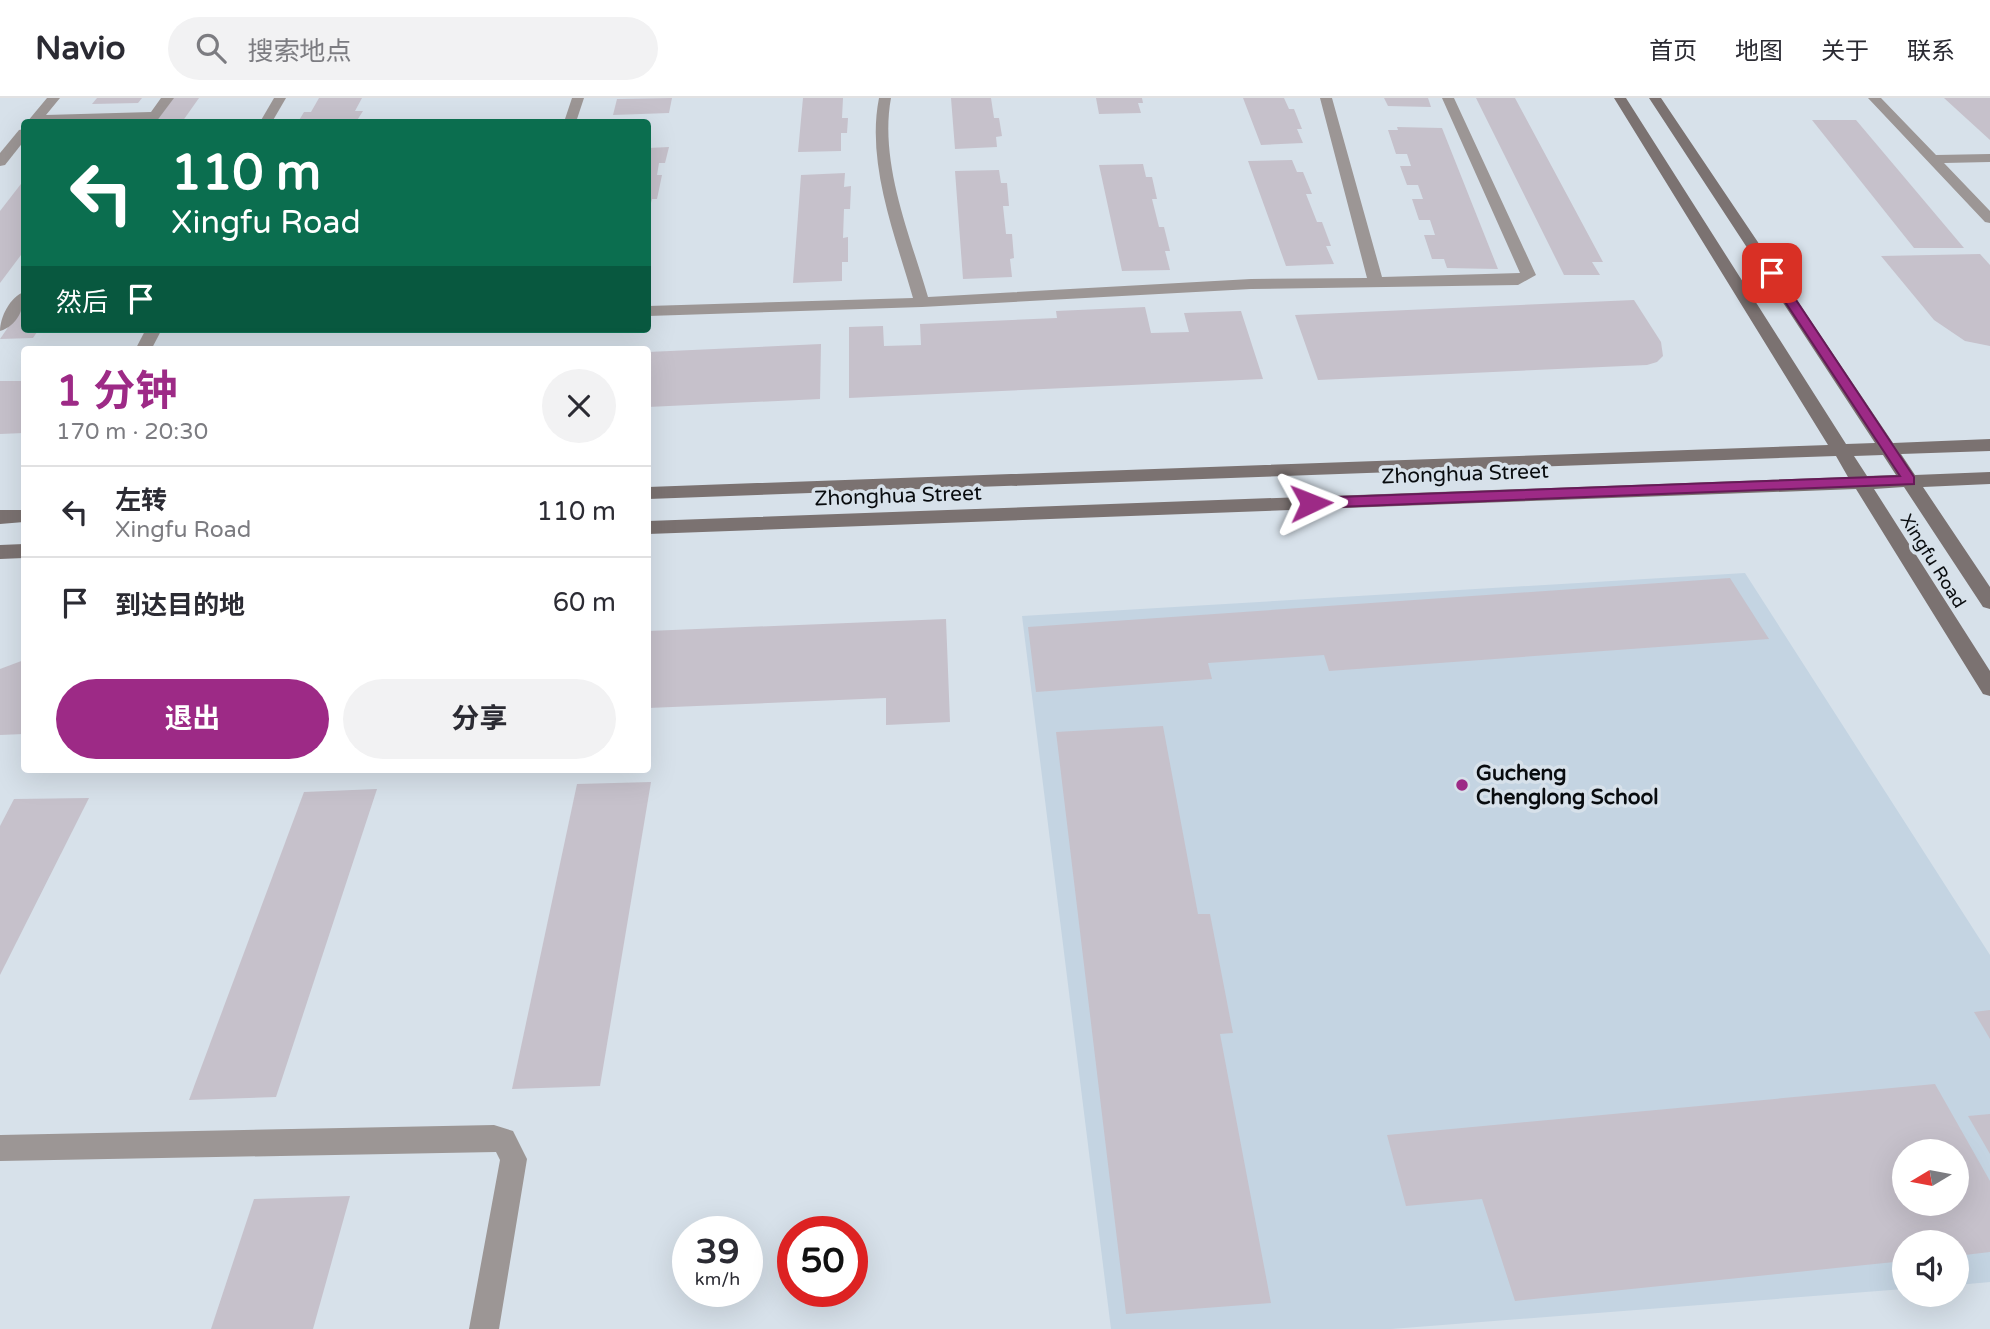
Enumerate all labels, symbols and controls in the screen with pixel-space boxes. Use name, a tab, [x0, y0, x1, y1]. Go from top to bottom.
search box	[168, 17, 658, 80]
text: Navio	[35, 29, 126, 68]
icon: search	[192, 29, 230, 67]
text: 搜索地点	[248, 36, 352, 67]
text: 首页	[1649, 37, 1697, 66]
text: 地图	[1735, 37, 1783, 66]
text: 关于	[1821, 37, 1869, 66]
text: 联系	[1907, 37, 1955, 66]
text: 110 m	[171, 144, 321, 203]
icon: left	[56, 147, 147, 238]
text: Xingfu Road	[171, 204, 361, 242]
pin	[1742, 243, 1802, 303]
icon: arrive	[1753, 254, 1791, 292]
icon: arrive	[122, 280, 160, 318]
text: 然后	[56, 287, 108, 318]
text: 1 分钟	[56, 366, 177, 417]
button: close	[542, 369, 616, 443]
text: 170 m · 20:30	[56, 418, 208, 446]
street label: Zhonghua Street	[1381, 459, 1549, 489]
position arrow	[1274, 466, 1348, 540]
street label: Zhonghua Street	[814, 481, 982, 511]
text: 左转	[115, 485, 167, 516]
icon: left	[56, 493, 94, 531]
text: 110 m	[536, 496, 616, 527]
street label: Xingfu Road	[1895, 510, 1971, 612]
text: Xingfu Road	[115, 516, 251, 544]
icon: arrive	[56, 584, 94, 622]
text: 60 m	[553, 587, 616, 618]
text: 到达目的地	[115, 590, 245, 621]
button: 退出	[56, 679, 329, 759]
button: 分享	[343, 679, 616, 759]
place label: Gucheng Chenglong School	[1476, 761, 1659, 810]
marker: Gucheng Chenglong School	[1454, 777, 1470, 793]
north arrow	[1892, 1139, 1969, 1216]
map controls	[1892, 1139, 1969, 1307]
speed limit sign: 50	[777, 1216, 868, 1307]
button: sound	[1892, 1230, 1969, 1307]
text: 39	[696, 1231, 739, 1273]
text: km/h	[695, 1268, 740, 1290]

